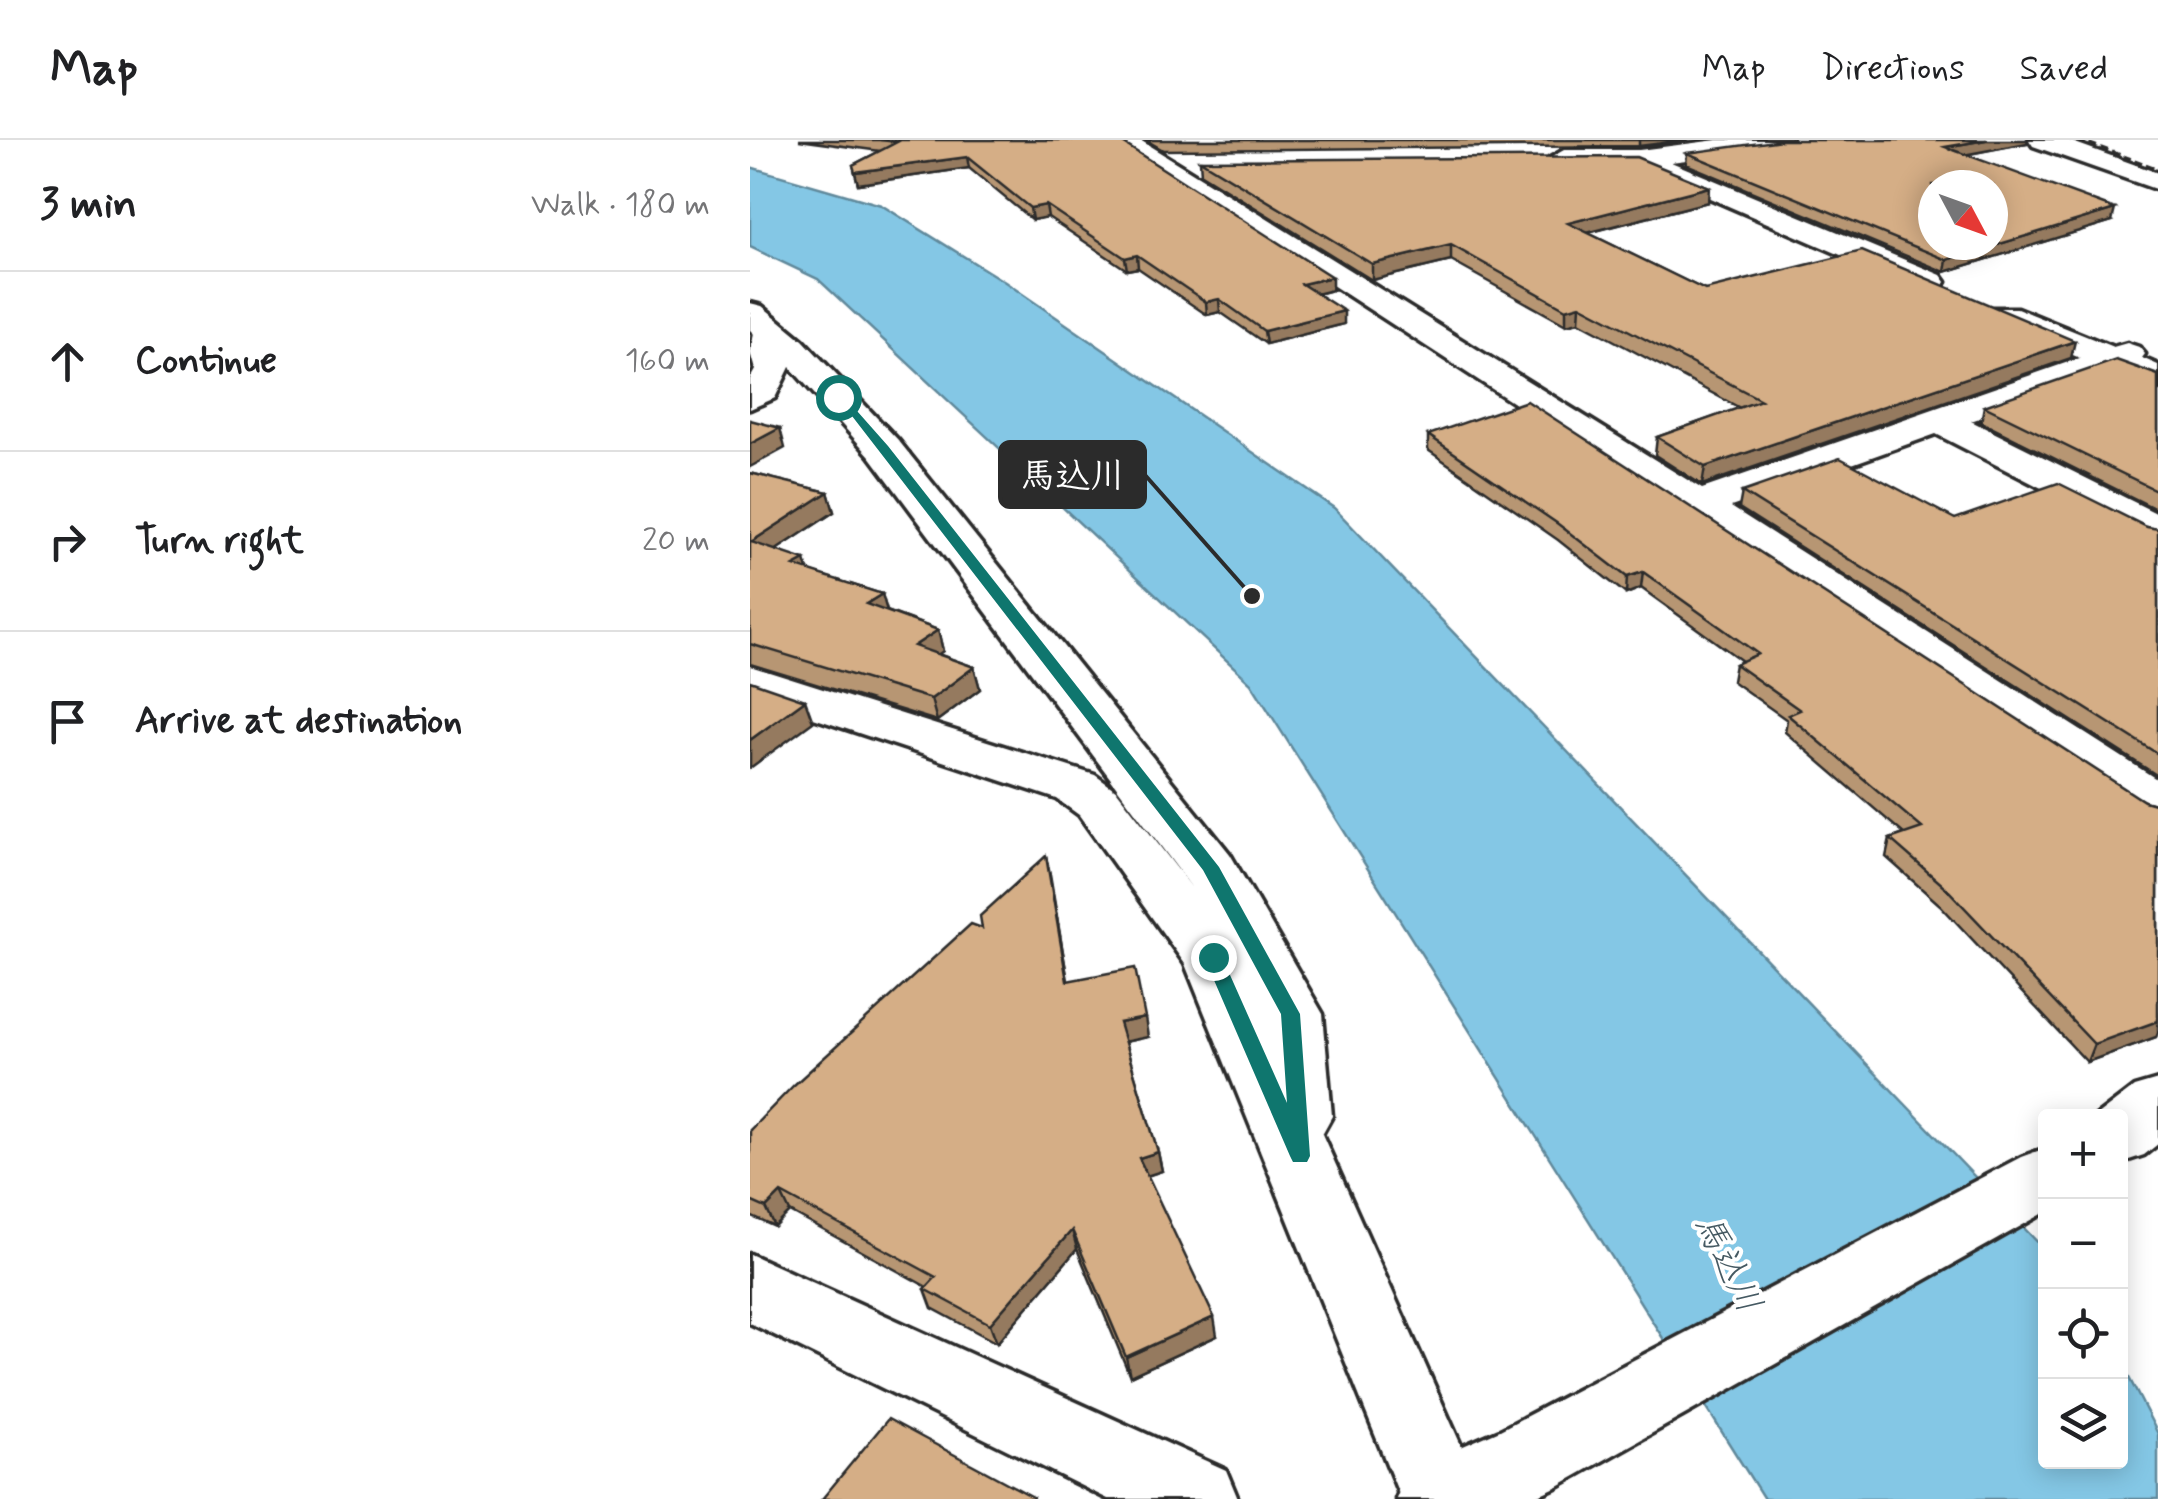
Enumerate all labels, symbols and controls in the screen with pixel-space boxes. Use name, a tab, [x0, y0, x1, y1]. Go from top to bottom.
text: Map	[50, 38, 138, 101]
text: Map	[1702, 46, 1766, 92]
text: Directions	[1821, 46, 1965, 92]
text: Saved	[2020, 46, 2108, 92]
north arrow	[1918, 170, 2008, 260]
text: 3 min	[40, 178, 137, 233]
text: Walk · 180 m	[531, 184, 710, 226]
icon: ahead	[40, 334, 95, 389]
text: Continue	[135, 337, 277, 386]
text: 160 m	[625, 340, 710, 382]
route start	[816, 375, 862, 421]
callout: 馬込川	[1000, 442, 1145, 507]
text: 馬込川	[1020, 454, 1126, 500]
icon: right	[40, 514, 95, 569]
text: Turn right	[135, 517, 304, 566]
text: 20 m	[642, 520, 710, 562]
icon: arrive	[40, 694, 95, 749]
text: Arrive at destination	[135, 697, 462, 746]
route end	[1191, 935, 1237, 981]
map controls	[2038, 1109, 2128, 1469]
button: +	[2038, 1109, 2128, 1199]
button: −	[2038, 1199, 2128, 1289]
water label: 馬込川	[1683, 1207, 1772, 1321]
button: locate	[2038, 1289, 2128, 1379]
button: layers	[2038, 1379, 2128, 1469]

